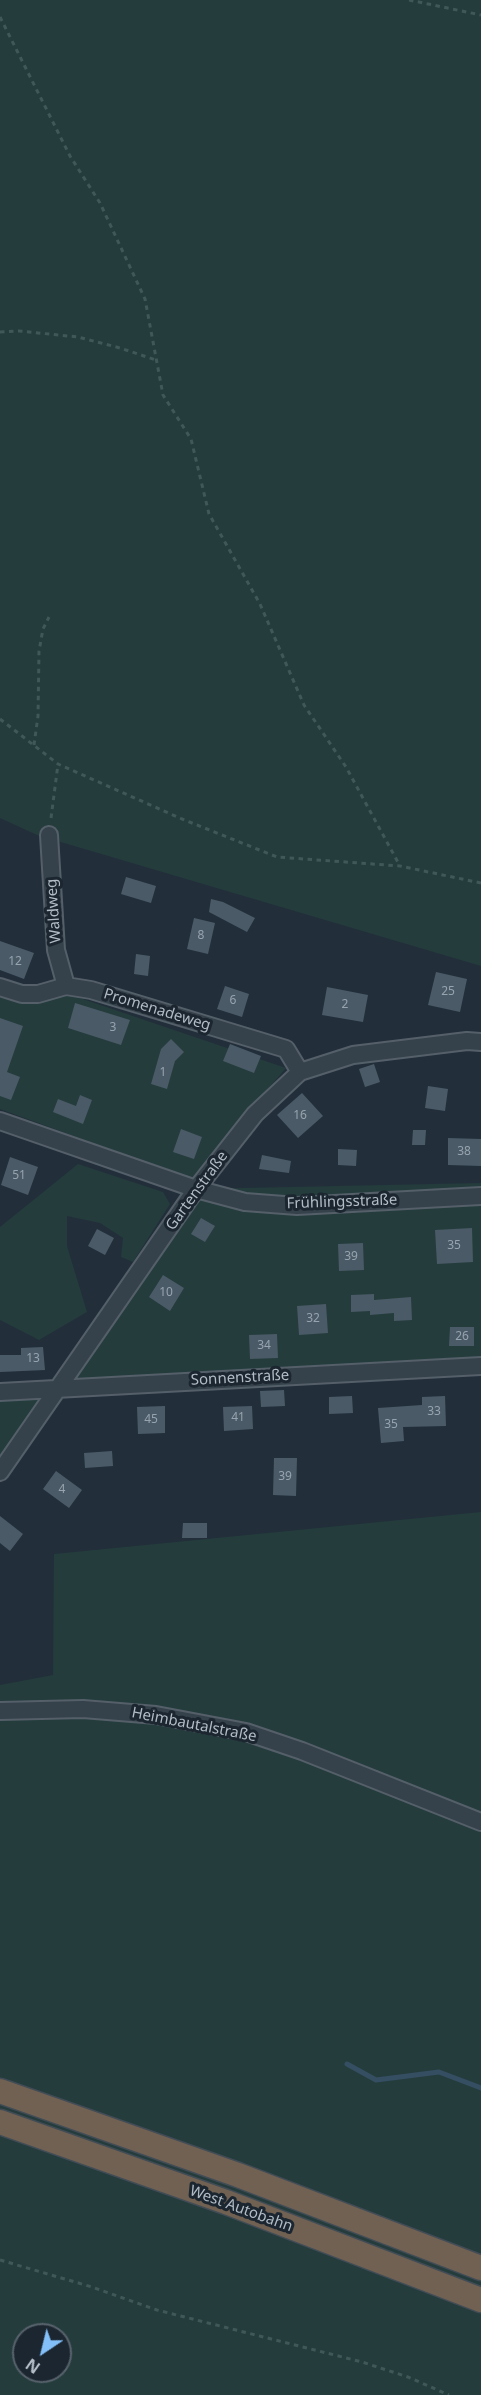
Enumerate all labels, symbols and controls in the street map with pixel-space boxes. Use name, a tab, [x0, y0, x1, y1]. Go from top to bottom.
street label: Waldweg	[43, 878, 65, 944]
house number: 8	[198, 929, 204, 943]
house number: 12	[8, 955, 22, 969]
street label: Promenadeweg	[101, 985, 213, 1035]
house number: 25	[441, 985, 455, 999]
house number: 6	[230, 994, 236, 1008]
house number: 2	[342, 998, 348, 1012]
house number: 3	[110, 1021, 116, 1035]
house number: 1	[160, 1066, 166, 1080]
house number: 16	[293, 1109, 307, 1123]
house number: 38	[457, 1145, 471, 1159]
street label: Gartenstraße	[162, 1148, 232, 1234]
house number: 51	[12, 1169, 26, 1183]
street label: Frühlingsstraße	[286, 1191, 398, 1213]
house number: 35	[447, 1239, 461, 1253]
house number: 39	[344, 1250, 358, 1264]
house number: 10	[159, 1286, 173, 1300]
house number: 32	[306, 1312, 320, 1326]
house number: 26	[455, 1330, 469, 1344]
house number: 34	[257, 1339, 271, 1353]
house number: 13	[26, 1352, 40, 1366]
street label: Sonnenstraße	[190, 1366, 290, 1390]
house number: 33	[427, 1405, 441, 1419]
house number: 41	[231, 1411, 245, 1425]
house number: 45	[144, 1413, 158, 1427]
house number: 35	[384, 1418, 398, 1432]
house number: 39	[278, 1470, 292, 1484]
house number: 4	[59, 1483, 65, 1497]
street label: Heimbautalstraße	[130, 1704, 258, 1746]
street label: West Autobahn	[187, 2182, 295, 2236]
north arrow	[12, 2323, 72, 2383]
text: N	[21, 2353, 44, 2379]

